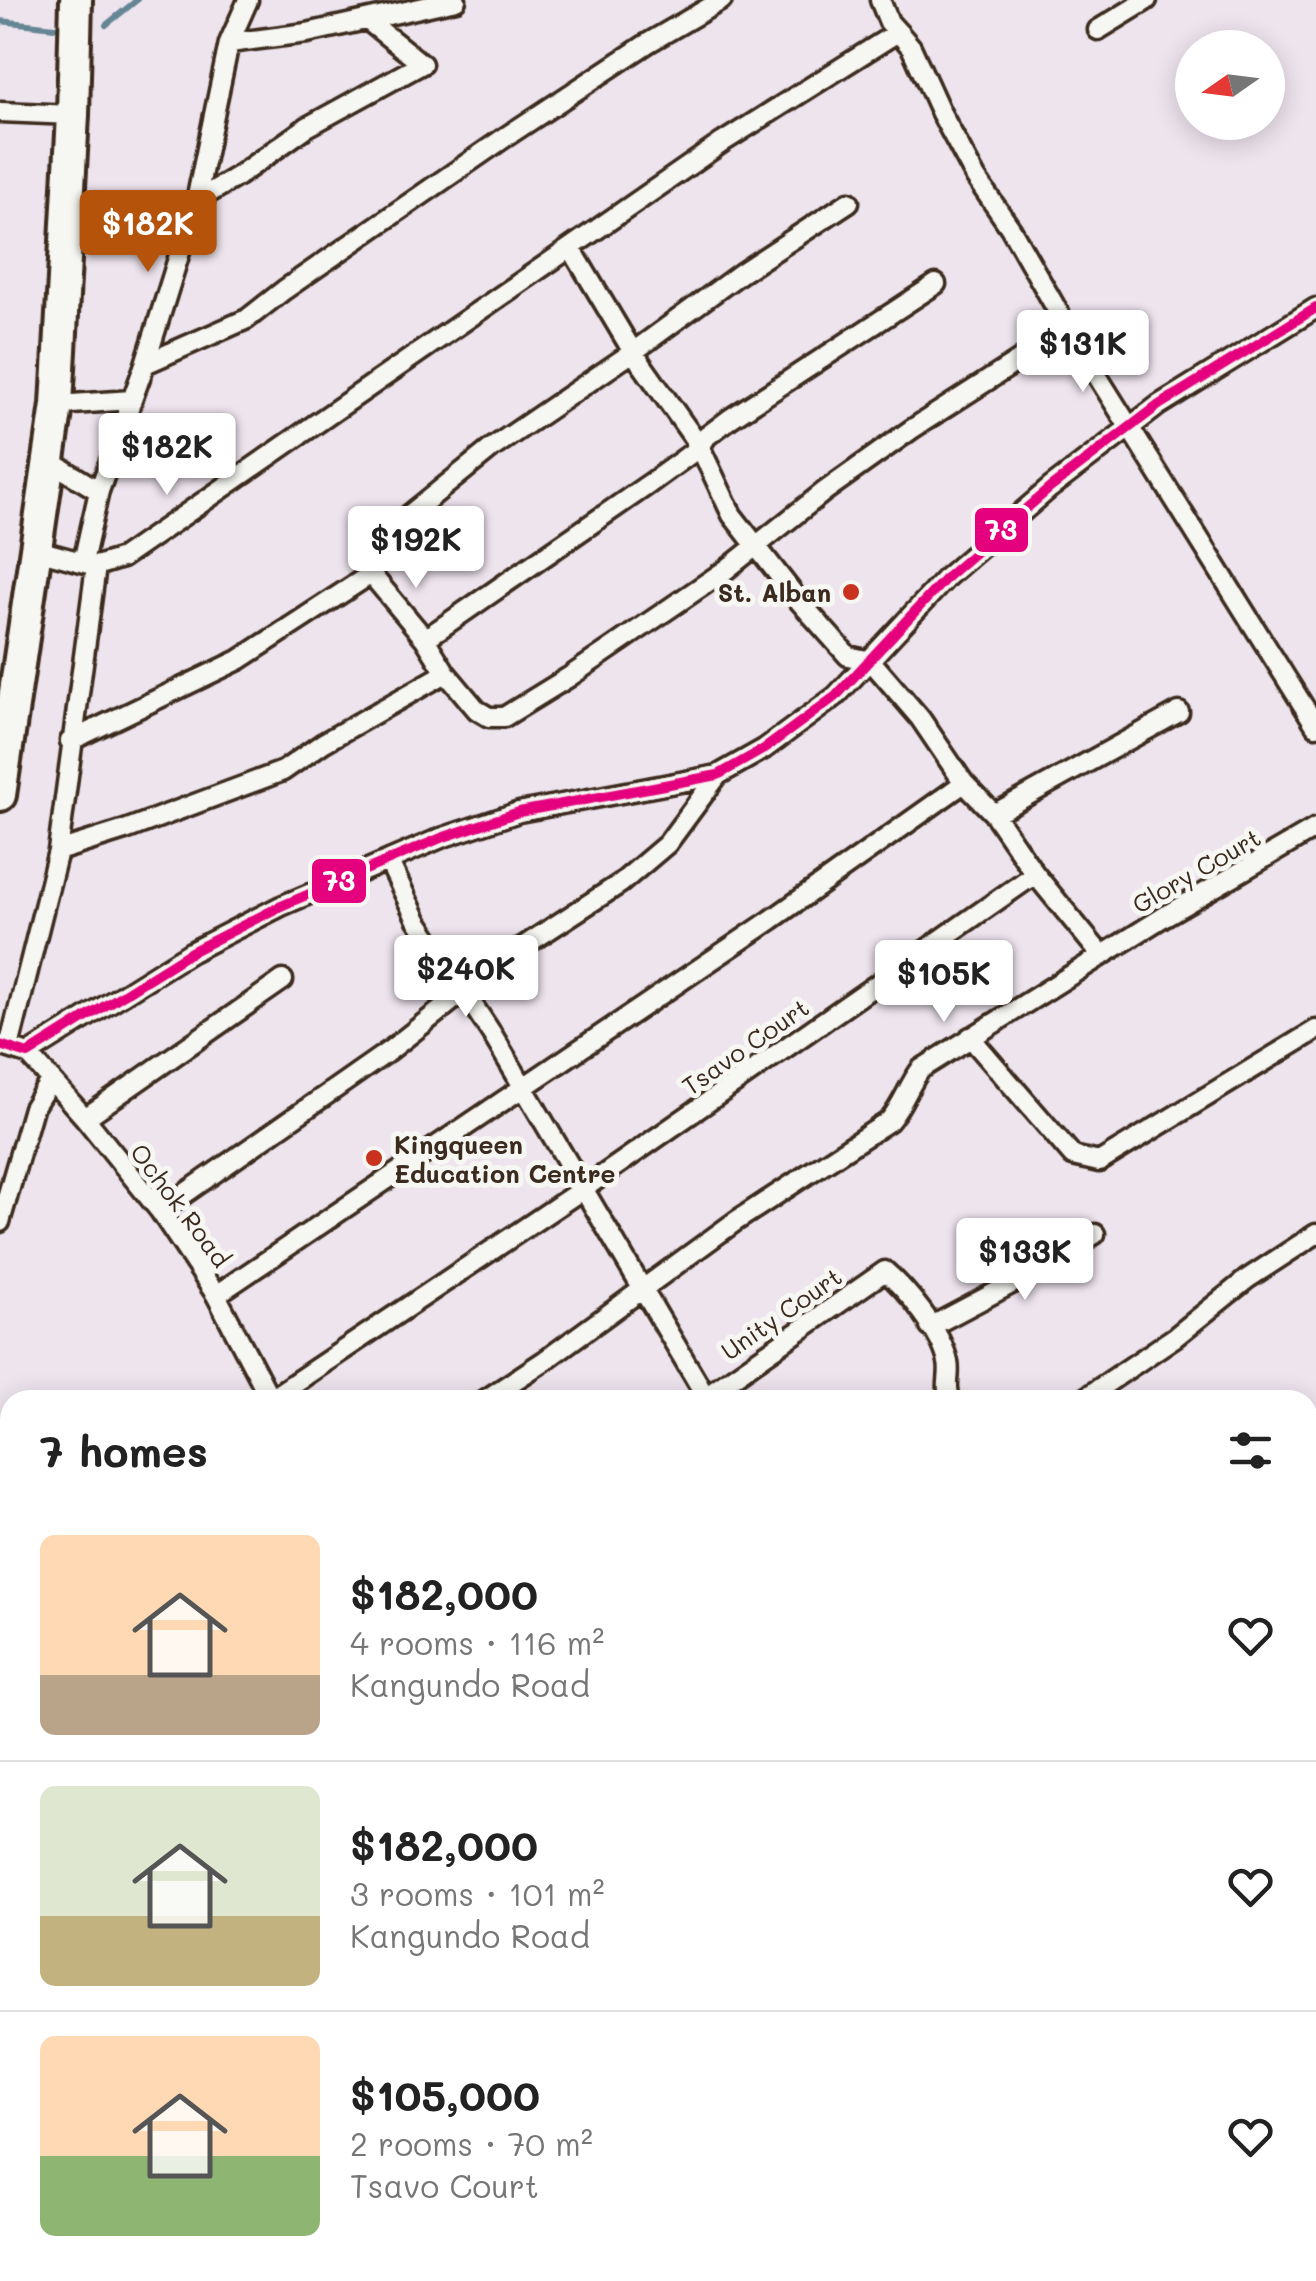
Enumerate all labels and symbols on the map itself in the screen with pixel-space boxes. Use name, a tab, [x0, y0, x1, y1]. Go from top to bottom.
north arrow	[1175, 30, 1285, 140]
pin: $182K	[78, 190, 218, 275]
pin: $131K	[1013, 310, 1153, 395]
pin: $182K	[97, 413, 237, 498]
pin: $192K	[346, 506, 486, 591]
line badge: 73	[973, 506, 1030, 554]
text: 73	[985, 511, 1017, 547]
place label: St. Alban	[718, 576, 831, 608]
marker: St. Alban	[840, 581, 862, 603]
street label: Glory Court	[1126, 820, 1266, 921]
line badge: 73	[310, 857, 368, 905]
text: 73	[323, 862, 355, 898]
pin: $240K	[396, 935, 536, 1020]
pin: $105K	[874, 940, 1014, 1025]
street label: Tsavo Court	[675, 991, 815, 1101]
place label: Kingqueen Education Centre	[394, 1128, 615, 1189]
street label: Ochok Road	[124, 1137, 238, 1273]
marker: Kingqueen Education Centre	[363, 1147, 385, 1169]
pin: $133K	[955, 1218, 1095, 1303]
street label: Unity Court	[714, 1260, 848, 1367]

